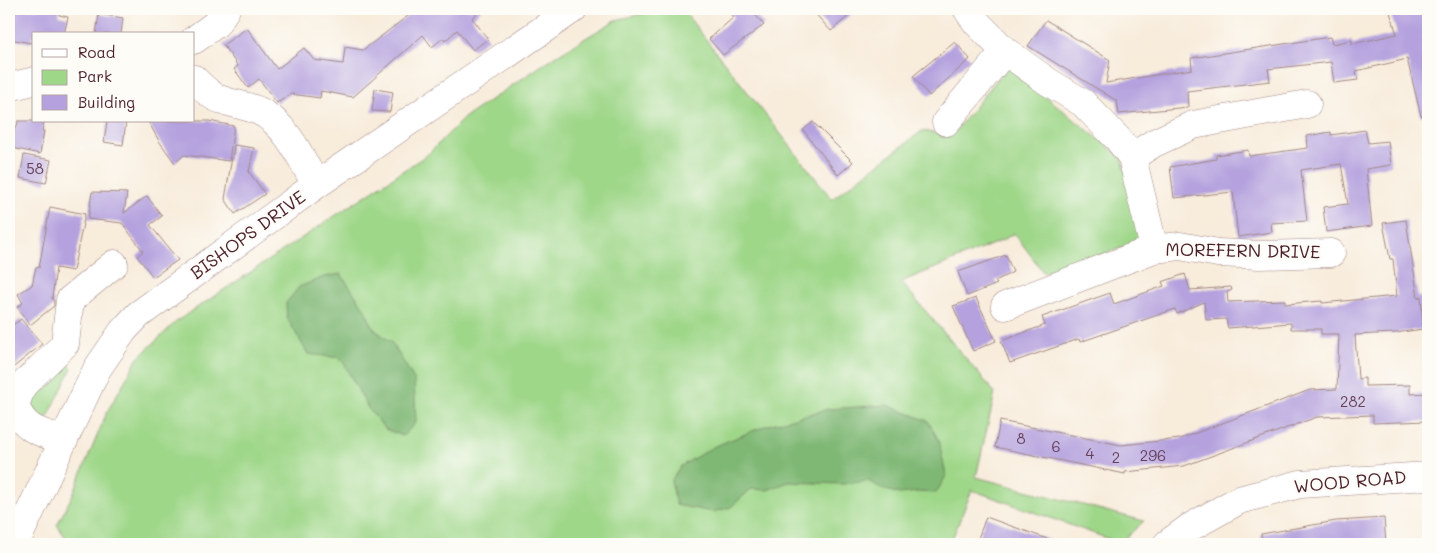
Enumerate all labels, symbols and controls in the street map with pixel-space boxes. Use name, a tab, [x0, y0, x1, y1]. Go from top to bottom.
legend	[32, 32, 195, 122]
text: Road	[78, 42, 115, 62]
text: Park	[78, 66, 112, 86]
text: Building	[78, 92, 135, 112]
house number: 58	[26, 158, 44, 178]
street label: BISHOPS DRIVE	[185, 184, 310, 284]
street label: MOREFERN DRIVE	[1165, 237, 1321, 263]
house number: 282	[1340, 391, 1366, 411]
house number: 8	[1016, 428, 1026, 448]
house number: 6	[1051, 436, 1061, 456]
house number: 4	[1086, 443, 1095, 463]
house number: 296	[1140, 445, 1166, 465]
house number: 2	[1112, 447, 1120, 467]
street label: WOOD ROAD	[1293, 464, 1407, 498]

